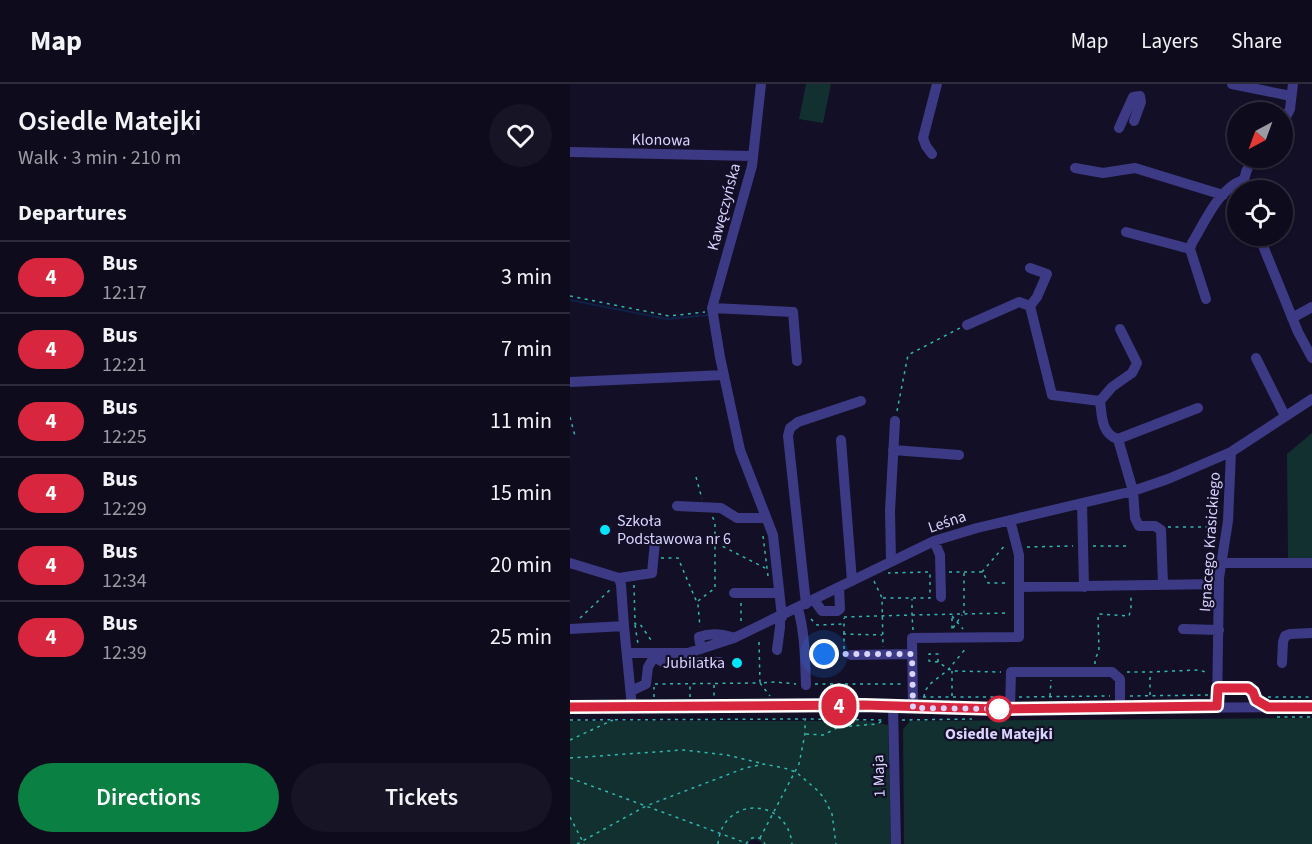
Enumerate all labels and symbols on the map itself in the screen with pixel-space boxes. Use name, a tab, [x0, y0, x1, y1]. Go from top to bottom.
north arrow	[1227, 102, 1293, 168]
street label: Klonowa	[631, 128, 691, 152]
street label: Kawęczyńska	[702, 161, 746, 253]
street label: Ignacego Krasickiego	[1194, 471, 1226, 613]
street label: Leśna	[925, 505, 969, 539]
place label: Szkoła Podstawowa nr 6	[617, 510, 731, 550]
marker: Szkoła Podstawowa nr 6	[598, 523, 612, 537]
your location	[809, 639, 839, 669]
place label: Jubilatka	[663, 652, 725, 674]
marker: Jubilatka	[730, 656, 744, 670]
line badge: 4	[820, 686, 858, 726]
marker: Osiedle Matejki	[986, 696, 1012, 722]
place label: Osiedle Matejki	[945, 723, 1053, 745]
street label: 1 Maja	[867, 754, 891, 798]

